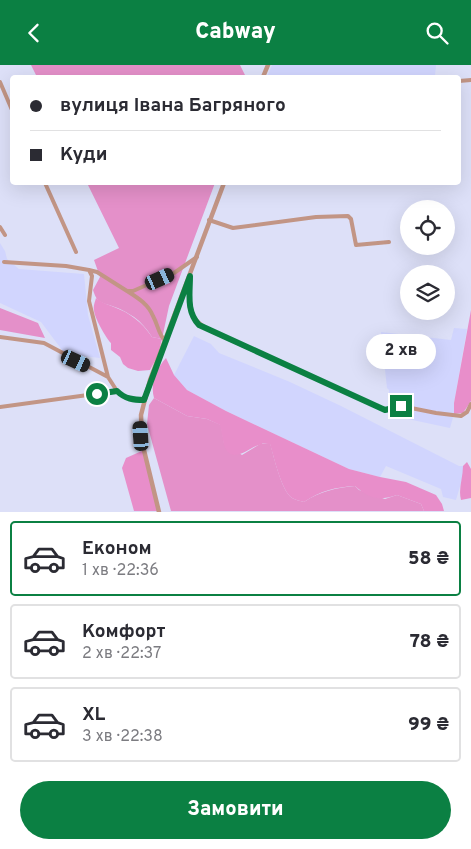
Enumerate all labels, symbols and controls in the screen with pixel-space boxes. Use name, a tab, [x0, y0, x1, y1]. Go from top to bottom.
icon: back	[20, 19, 48, 47]
text: Cabway	[195, 19, 276, 46]
icon: search	[423, 19, 451, 47]
text: вулиця Івана Багряного	[60, 94, 286, 118]
text: Куди	[60, 143, 107, 167]
map controls	[400, 200, 455, 320]
button: locate	[400, 200, 455, 255]
button: layers	[400, 265, 455, 320]
car	[143, 266, 176, 292]
callout: 2 хв	[366, 333, 436, 369]
text: 2 хв	[384, 341, 418, 361]
car	[59, 348, 92, 374]
route start	[86, 383, 108, 405]
route end	[390, 395, 412, 417]
car	[132, 421, 149, 451]
icon: car	[22, 536, 67, 581]
text: Економ	[82, 537, 152, 561]
text: 58 ₴	[408, 547, 449, 571]
text: 1 хв · 22:36	[82, 561, 159, 581]
icon: car	[22, 619, 67, 664]
text: Комфорт	[82, 620, 165, 644]
text: 78 ₴	[410, 630, 449, 654]
text: 2 хв · 22:37	[82, 644, 161, 664]
icon: car	[22, 702, 67, 747]
text: XL	[82, 703, 105, 727]
text: 99 ₴	[408, 713, 449, 737]
text: 3 хв · 22:38	[82, 727, 163, 747]
button: Замовити	[20, 781, 451, 839]

